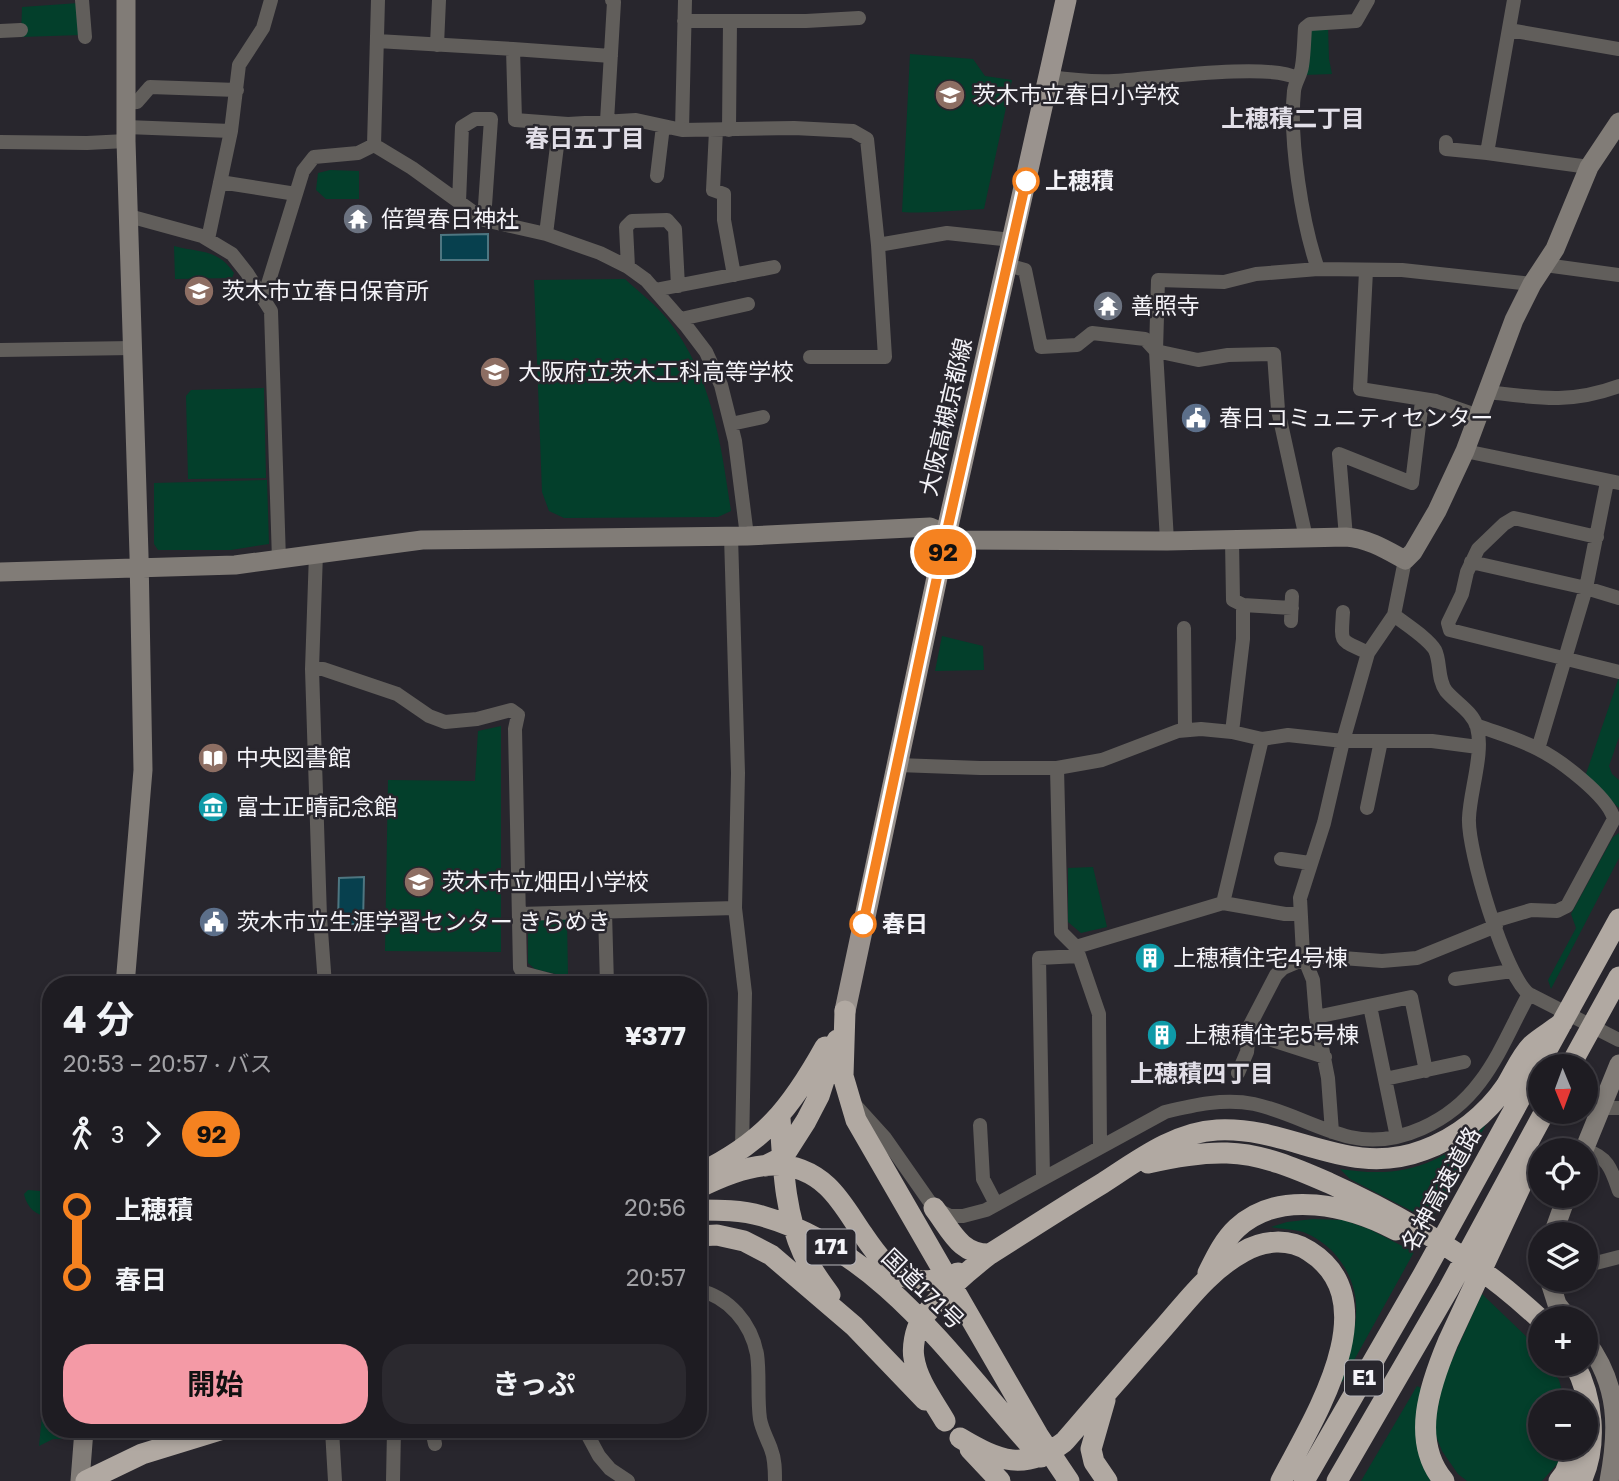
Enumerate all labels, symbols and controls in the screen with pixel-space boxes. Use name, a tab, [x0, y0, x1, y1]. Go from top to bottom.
school or university icon: 茨木市立春日小学校	[933, 78, 967, 112]
place label: 茨木市立春日小学校	[973, 80, 1180, 108]
district label: 上穂積二丁目	[1221, 103, 1365, 132]
district label: 春日五丁目	[525, 123, 645, 152]
place label: 上穂積	[1045, 166, 1114, 194]
marker: 上穂積	[1013, 168, 1039, 194]
temple icon: 倍賀春日神社	[341, 202, 375, 236]
place label: 倍賀春日神社	[381, 204, 519, 232]
school or university icon: 茨木市立春日保育所	[182, 274, 216, 308]
place label: 茨木市立春日保育所	[222, 276, 429, 304]
temple icon: 善照寺	[1091, 289, 1125, 323]
place label: 善照寺	[1131, 291, 1200, 319]
street label: 大阪高槻京都線	[913, 335, 977, 498]
school or university icon: 大阪府立茨木工科高等学校	[478, 355, 512, 389]
place label: 大阪府立茨木工科高等学校	[518, 357, 794, 385]
public building icon: 春日コミュニティセンター	[1179, 401, 1213, 435]
place label: 春日コミュニティセンター	[1219, 403, 1494, 431]
line badge: 92	[912, 529, 974, 575]
text: 92	[928, 537, 958, 566]
library icon: 中央図書館	[196, 741, 230, 775]
place label: 中央図書館	[236, 743, 351, 771]
museum icon: 富士正晴記念館	[196, 790, 230, 824]
place label: 富士正晴記念館	[236, 792, 397, 820]
school or university icon: 茨木市立畑田小学校	[402, 865, 436, 899]
place label: 茨木市立畑田小学校	[442, 867, 649, 895]
public building icon: 茨木市立生涯学習センター きらめき	[197, 905, 231, 939]
place label: 茨木市立生涯学習センター きらめき	[237, 907, 611, 935]
place label: 春日	[882, 909, 928, 937]
marker: 春日	[850, 911, 876, 937]
building icon: 上穂積住宅4号棟	[1133, 941, 1167, 975]
place label: 上穂積住宅4号棟	[1173, 943, 1348, 971]
text: 4 分	[63, 996, 134, 1041]
building icon: 上穂積住宅5号棟	[1145, 1018, 1179, 1052]
text: ¥377	[625, 1020, 686, 1051]
place label: 上穂積住宅5号棟	[1185, 1020, 1359, 1048]
text: 20:53 – 20:57 · バス	[63, 1049, 272, 1077]
north arrow	[1528, 1054, 1598, 1124]
map controls	[1528, 1054, 1598, 1460]
district label: 上穂積四丁目	[1130, 1058, 1274, 1087]
icon: walk	[63, 1115, 101, 1153]
icon: forward	[134, 1115, 172, 1153]
text: 92	[196, 1119, 226, 1148]
text: 3	[111, 1120, 124, 1148]
street label: 名神高速道路	[1394, 1121, 1486, 1256]
button: locate	[1528, 1138, 1598, 1208]
text: 20:56	[624, 1193, 686, 1221]
text: 上穂積	[115, 1194, 193, 1225]
button: layers	[1528, 1222, 1598, 1292]
road number: 171	[806, 1230, 856, 1264]
street label: 国道171号	[877, 1242, 971, 1334]
text: 20:57	[626, 1263, 686, 1291]
text: 春日	[115, 1264, 167, 1295]
button: +	[1528, 1306, 1598, 1376]
button: 開始	[63, 1344, 368, 1424]
button: きっぷ	[382, 1344, 686, 1424]
road number: E1	[1345, 1360, 1383, 1396]
button: −	[1528, 1390, 1598, 1460]

